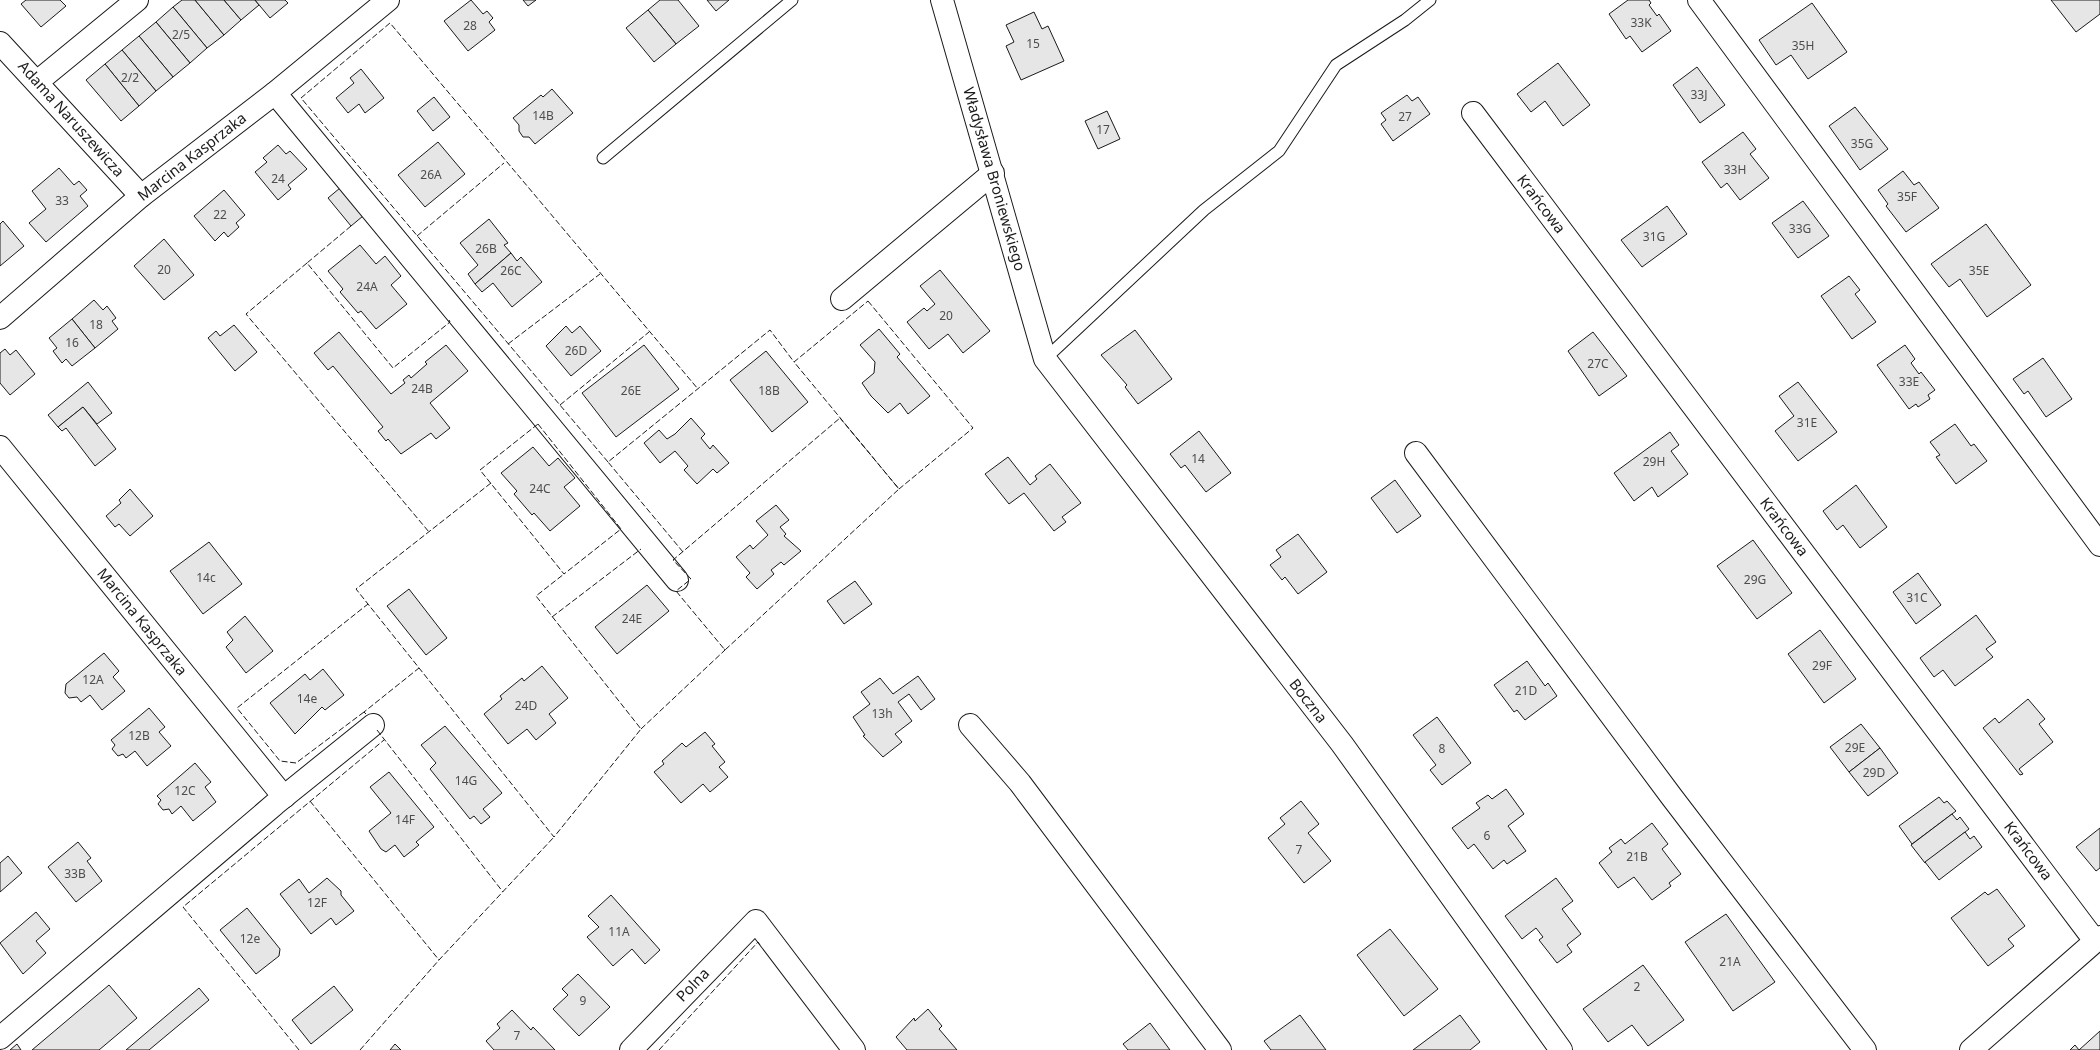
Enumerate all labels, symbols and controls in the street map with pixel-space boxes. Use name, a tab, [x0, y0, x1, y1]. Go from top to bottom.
house number: 33K	[1630, 14, 1652, 31]
house number: 28	[463, 17, 477, 34]
house number: 2/5	[172, 26, 190, 43]
house number: 15	[1026, 35, 1040, 52]
house number: 35H	[1792, 37, 1814, 54]
street label: Adama Naruszewicza	[14, 56, 129, 181]
house number: 2/2	[121, 69, 139, 86]
street label: Władysława Broniewskiego	[959, 84, 1031, 273]
house number: 33J	[1690, 86, 1708, 103]
street label: Marcina Kasprzaka	[133, 107, 250, 205]
house number: 14B	[532, 107, 554, 124]
house number: 27	[1398, 108, 1412, 125]
house number: 17	[1096, 121, 1110, 138]
house number: 35G	[1851, 135, 1873, 152]
house number: 33H	[1724, 161, 1746, 178]
house number: 26A	[420, 166, 442, 183]
house number: 24	[271, 170, 285, 187]
street label: Krańcowa	[1513, 170, 1571, 237]
house number: 35F	[1897, 188, 1917, 205]
house number: 33	[55, 192, 69, 209]
house number: 22	[213, 206, 227, 223]
house number: 33G	[1789, 220, 1811, 237]
house number: 31G	[1643, 228, 1665, 245]
house number: 26B	[475, 240, 497, 257]
house number: 20	[157, 261, 171, 278]
house number: 26C	[500, 262, 522, 279]
house number: 35E	[1969, 262, 1989, 279]
house number: 24A	[356, 278, 378, 295]
house number: 20	[939, 307, 953, 324]
house number: 18	[89, 316, 103, 333]
house number: 16	[65, 334, 79, 351]
house number: 26D	[565, 342, 587, 359]
house number: 27C	[1587, 355, 1609, 372]
house number: 33E	[1899, 373, 1919, 390]
house number: 24B	[411, 380, 433, 397]
house number: 26E	[621, 382, 641, 399]
house number: 18B	[758, 382, 780, 399]
house number: 31E	[1797, 414, 1817, 431]
house number: 14	[1191, 450, 1205, 467]
house number: 29H	[1643, 453, 1665, 470]
house number: 24C	[529, 480, 551, 497]
street label: Krańcowa	[1756, 493, 1814, 560]
street label: Marcina Kasprzaka	[93, 563, 192, 679]
house number: 14c	[196, 569, 216, 586]
house number: 29G	[1744, 571, 1766, 588]
house number: 31C	[1906, 589, 1928, 606]
house number: 24E	[622, 610, 642, 627]
house number: 29F	[1812, 657, 1832, 674]
house number: 12A	[82, 671, 104, 688]
street label: Boczna	[1285, 674, 1332, 727]
house number: 21D	[1515, 682, 1537, 699]
house number: 14e	[297, 690, 317, 707]
house number: 24D	[515, 697, 537, 714]
house number: 13h	[871, 705, 893, 722]
house number: 12B	[128, 727, 150, 744]
house number: 29E	[1845, 739, 1865, 756]
house number: 8	[1439, 740, 1446, 757]
house number: 29D	[1863, 764, 1885, 781]
house number: 14G	[455, 772, 477, 789]
house number: 12C	[174, 782, 196, 799]
house number: 14F	[395, 811, 415, 828]
street label: Krańcowa	[2000, 817, 2058, 884]
house number: 6	[1484, 827, 1491, 844]
house number: 7	[1296, 841, 1303, 858]
house number: 21B	[1626, 848, 1648, 865]
house number: 33B	[64, 865, 86, 882]
house number: 12F	[307, 894, 327, 911]
house number: 11A	[608, 923, 630, 940]
house number: 12e	[240, 930, 260, 947]
house number: 21A	[1719, 953, 1741, 970]
street label: Polna	[671, 963, 713, 1006]
house number: 2	[1634, 978, 1641, 995]
house number: 9	[580, 992, 587, 1009]
house number: 7	[514, 1027, 521, 1044]

